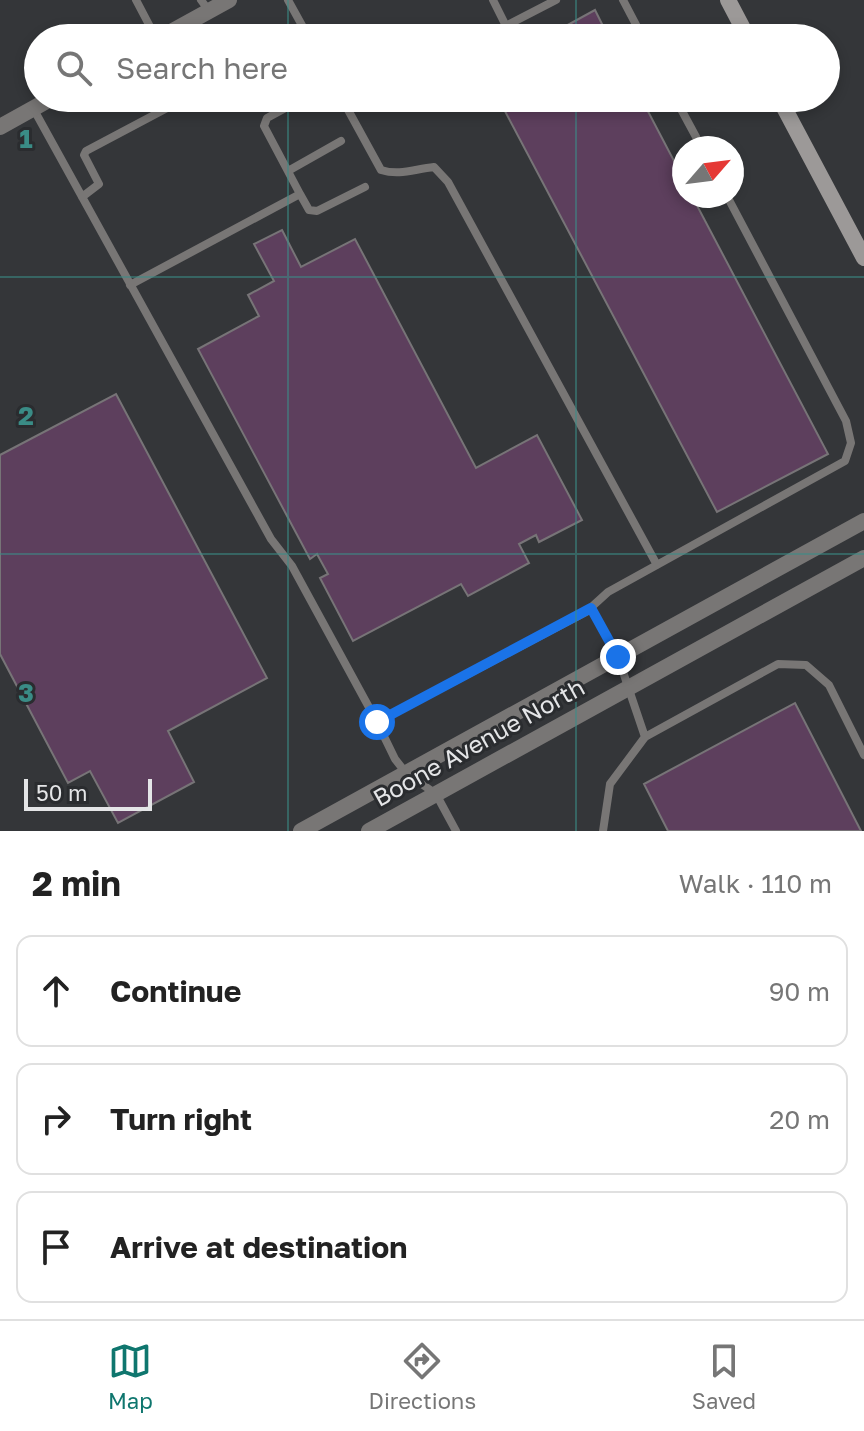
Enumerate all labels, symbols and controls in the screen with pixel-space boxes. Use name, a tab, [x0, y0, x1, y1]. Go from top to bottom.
search box	[24, 24, 840, 112]
icon: search	[52, 46, 96, 90]
text: Search here	[116, 50, 288, 86]
text: 1	[19, 123, 33, 154]
north arrow	[672, 136, 744, 208]
text: 2	[18, 400, 34, 431]
route end	[600, 639, 636, 675]
street label: Boone Avenue North	[368, 672, 589, 812]
text: 3	[18, 677, 34, 708]
route start	[359, 704, 395, 740]
scale bar	[24, 775, 152, 811]
text: 50 m	[36, 779, 87, 806]
text: 2 min	[32, 863, 121, 903]
text: Walk · 110 m	[679, 868, 832, 899]
icon: ahead	[34, 969, 78, 1013]
text: Continue	[110, 973, 241, 1009]
text: 90 m	[769, 976, 830, 1007]
icon: right	[34, 1097, 78, 1141]
text: Turn right	[110, 1101, 252, 1137]
text: 20 m	[769, 1104, 830, 1135]
icon: arrive	[34, 1225, 78, 1269]
text: Arrive at destination	[110, 1229, 407, 1265]
tab: Map	[108, 1339, 153, 1414]
tab: Directions	[369, 1339, 476, 1414]
tab: Saved	[692, 1339, 756, 1414]

